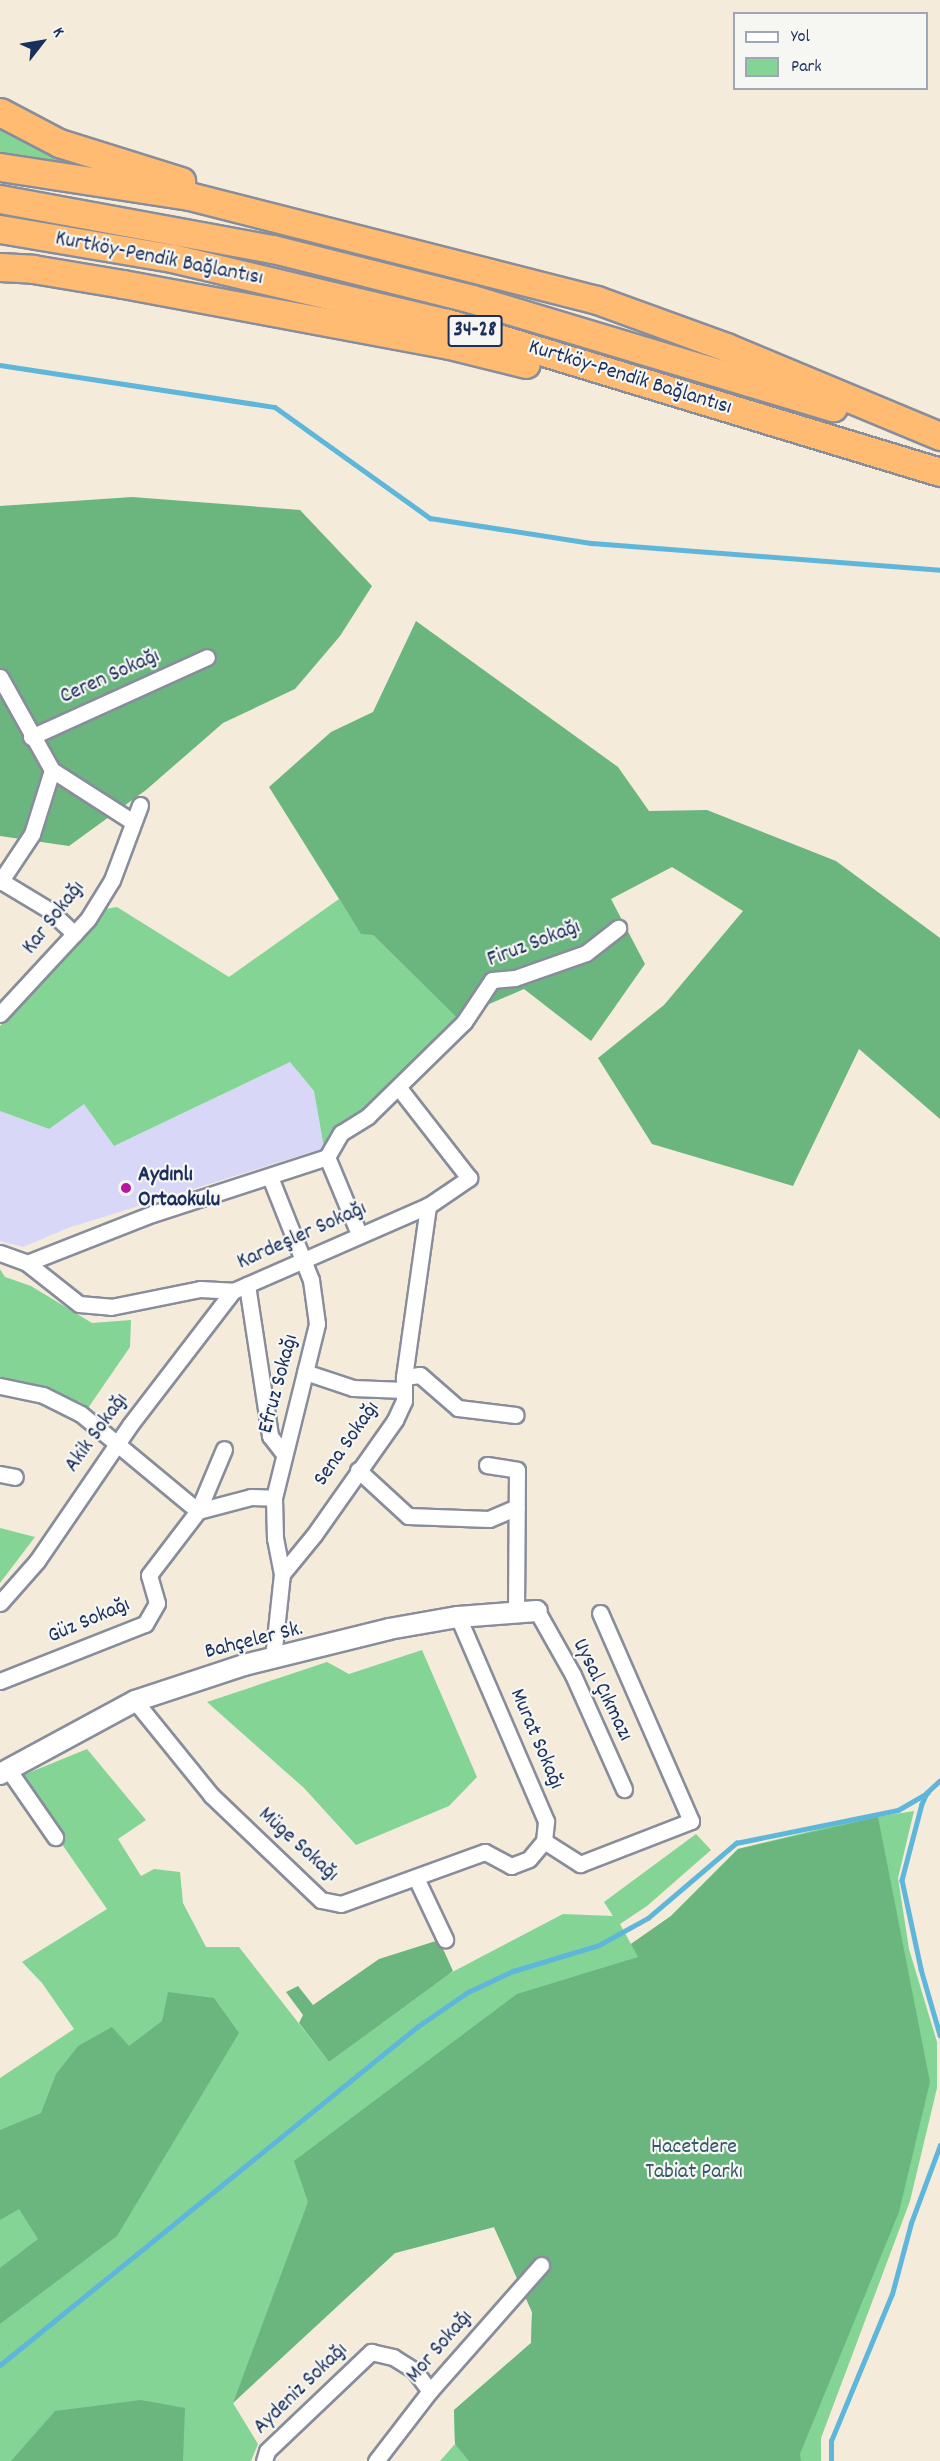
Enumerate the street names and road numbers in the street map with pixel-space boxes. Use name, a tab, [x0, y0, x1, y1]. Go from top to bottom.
street label: Kurtköy-Pendik Bağlantısı	[53, 226, 265, 292]
road number: 34-28	[446, 313, 504, 349]
street label: Kurtköy-Pendik Bağlantısı	[525, 335, 735, 421]
street label: Ceren Sokağı	[56, 643, 164, 711]
street label: Kar Sokağı	[17, 876, 91, 960]
street label: Firuz Sokağı	[484, 914, 584, 974]
street label: Kardeşler Sokağı	[233, 1196, 371, 1276]
street label: Efruz Sokağı	[253, 1332, 305, 1436]
street label: Akik Sokağı	[59, 1388, 135, 1478]
street label: Sena Sokağı	[308, 1397, 386, 1491]
street label: Güz Sokağı	[44, 1592, 134, 1650]
street label: Bahçeler Sk.	[202, 1616, 306, 1666]
street label: Uysal Çıkmazı	[566, 1635, 638, 1745]
street label: Murat Sokağı	[503, 1685, 569, 1793]
street label: Müge Sokağı	[252, 1802, 344, 1888]
street label: Mor Sokağı	[401, 2305, 479, 2389]
street label: Aydeniz Sokağı	[248, 2337, 354, 2441]

